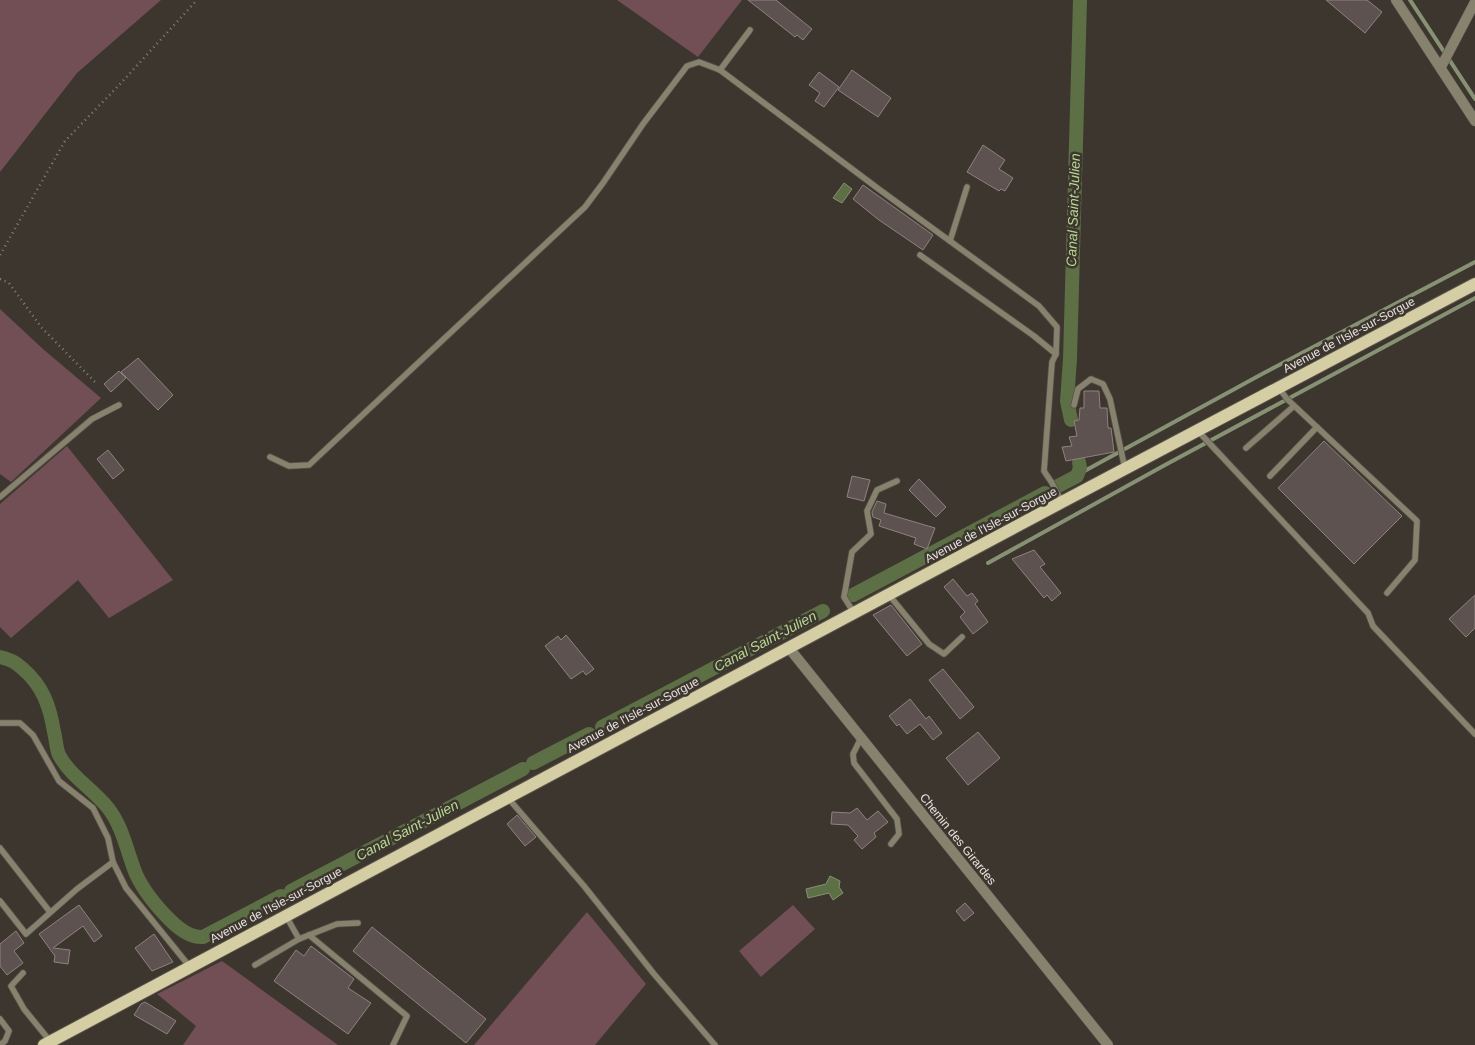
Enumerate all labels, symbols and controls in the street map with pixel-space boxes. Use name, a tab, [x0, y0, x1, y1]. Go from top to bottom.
water label: Canal Saint-Julien	[1063, 153, 1083, 267]
street label: Avenue de l'Isle-sur-Sorgue	[1281, 294, 1418, 376]
street label: Avenue de l'Isle-sur-Sorgue	[923, 484, 1060, 566]
water label: Canal Saint-Julien	[711, 607, 819, 675]
street label: Avenue de l'Isle-sur-Sorgue	[565, 674, 702, 756]
street label: Chemin des Girardes	[917, 791, 999, 887]
water label: Canal Saint-Julien	[353, 796, 461, 864]
street label: Avenue de l'Isle-sur-Sorgue	[208, 864, 345, 946]

